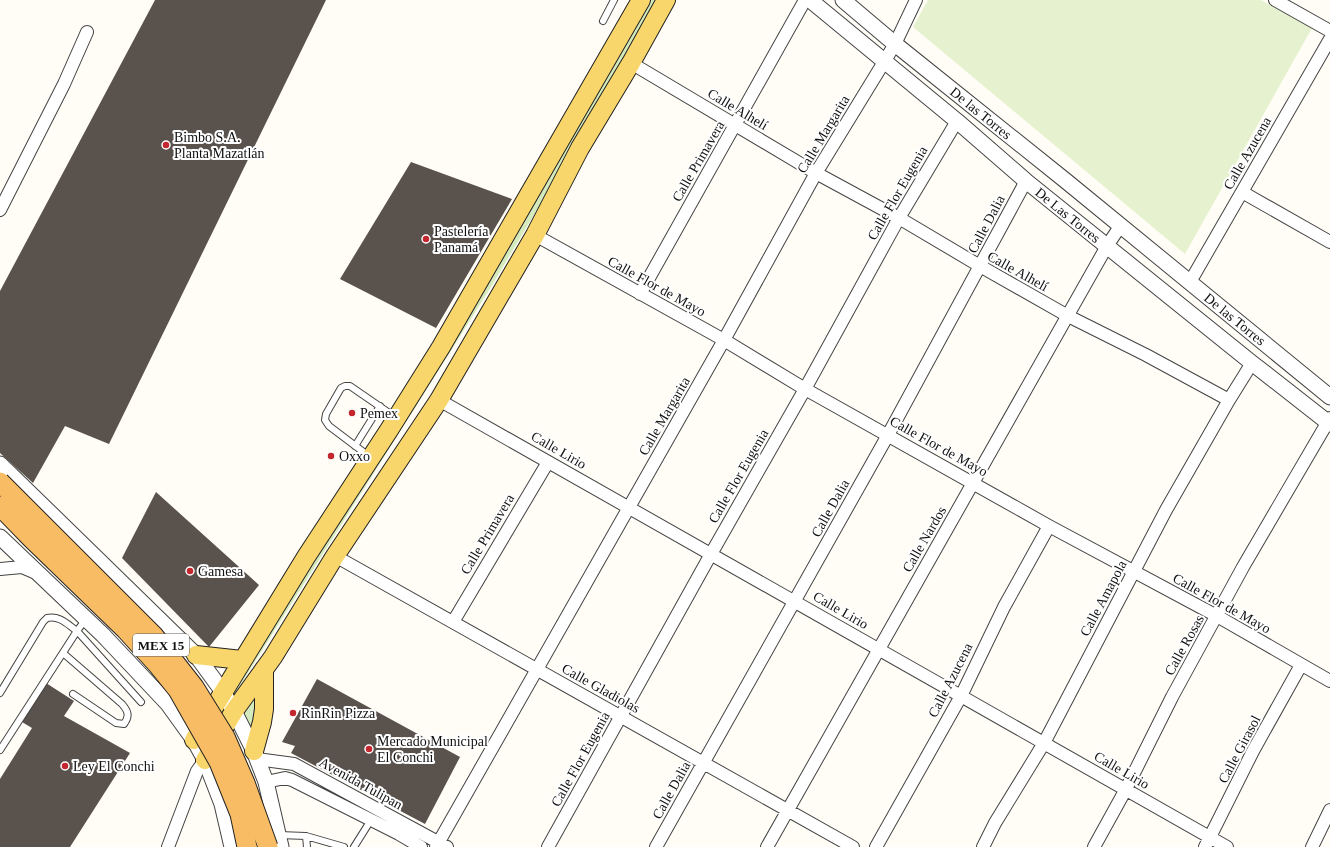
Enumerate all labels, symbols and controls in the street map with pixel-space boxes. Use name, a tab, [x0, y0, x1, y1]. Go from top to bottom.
street label: De las Torres	[947, 84, 1014, 143]
street label: Calle Alhelí	[705, 86, 771, 133]
street label: Calle Margarita	[794, 92, 853, 176]
street label: Calle Azucena	[1221, 114, 1275, 192]
street label: Calle Primavera	[669, 118, 728, 204]
place label: Bimbo S.A. Planta Mazatlán	[174, 130, 265, 161]
marker: Bimbo S.A. Planta Mazatlán	[161, 140, 171, 150]
street label: Calle Flor Eugenia	[864, 143, 931, 243]
street label: De Las Torres	[1032, 185, 1103, 246]
street label: Calle Dalia	[965, 192, 1008, 256]
place label: Pastelería Panamá	[434, 224, 489, 255]
marker: Pastelería Panamá	[421, 234, 431, 244]
street label: Calle Alhelí	[985, 249, 1051, 294]
street label: Calle Flor de Mayo	[605, 253, 708, 319]
street label: De las Torres	[1201, 290, 1268, 349]
street label: Calle Margarita	[636, 374, 693, 458]
place label: Pemex	[360, 406, 398, 421]
marker: Pemex	[347, 408, 357, 418]
street label: Calle Flor de Mayo	[887, 413, 990, 479]
street label: Calle Flor Eugenia	[705, 426, 772, 526]
street label: Calle Lirio	[529, 429, 589, 472]
place label: Oxxo	[339, 449, 370, 464]
marker: Oxxo	[326, 451, 336, 461]
street label: Calle Dalia	[809, 476, 853, 540]
street label: Calle Primavera	[458, 491, 518, 577]
street label: Calle Nardos	[900, 504, 949, 575]
street label: Calle Amapola	[1077, 557, 1130, 639]
place label: Gamesa	[198, 564, 244, 579]
marker: Gamesa	[185, 566, 195, 576]
street label: Calle Flor de Mayo	[1170, 570, 1273, 636]
street label: Calle Lirio	[811, 589, 871, 632]
street label: Calle Rosas	[1162, 613, 1207, 678]
road number: MEX 15	[133, 634, 189, 656]
street label: Calle Azucena	[925, 640, 976, 720]
street label: Calle Gladiolas	[559, 661, 642, 716]
place label: RinRin Pizza	[301, 706, 376, 721]
marker: RinRin Pizza	[288, 708, 298, 718]
street label: Calle Flor Eugenia	[548, 709, 613, 809]
street label: Calle Girasol	[1215, 713, 1264, 786]
place label: Mercado Municipal El Conchi	[377, 734, 488, 765]
marker: Mercado Municipal El Conchi	[364, 744, 374, 754]
street label: Calle Lirio	[1092, 749, 1152, 792]
street label: Avenida Tulipan	[317, 754, 405, 812]
street label: Calle Dalia	[650, 758, 694, 822]
place label: Ley El Conchi	[73, 759, 155, 774]
marker: Ley El Conchi	[60, 761, 70, 771]

